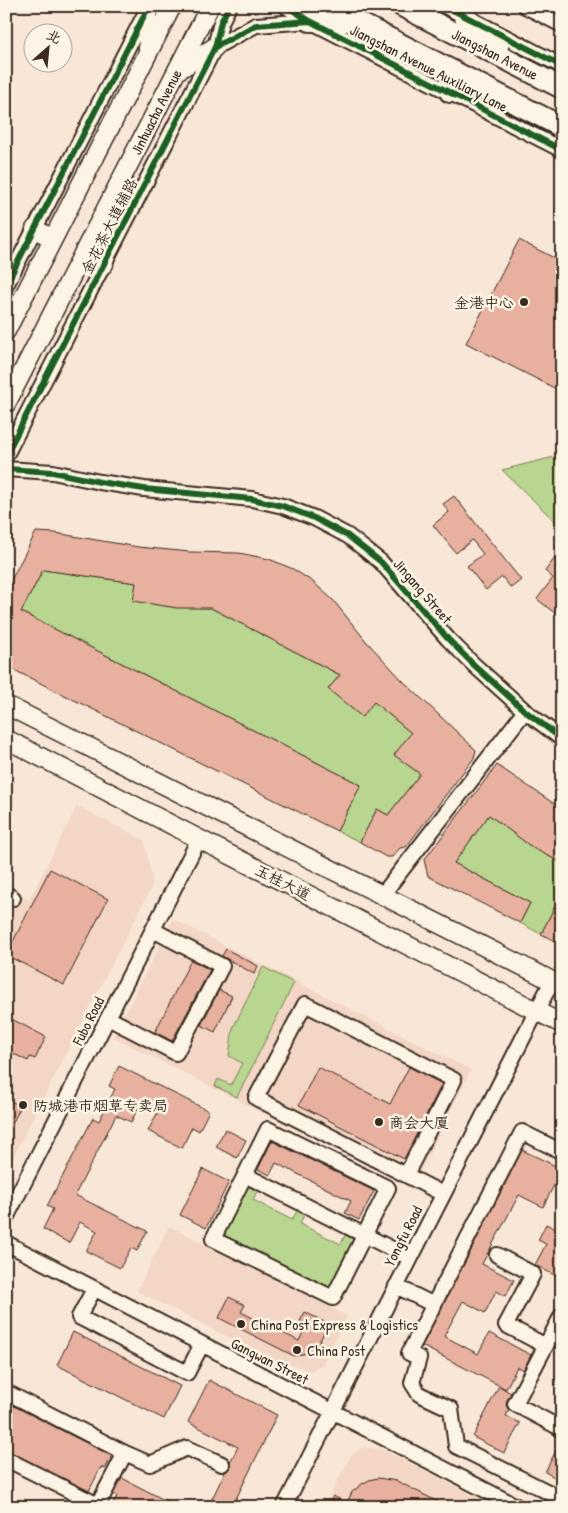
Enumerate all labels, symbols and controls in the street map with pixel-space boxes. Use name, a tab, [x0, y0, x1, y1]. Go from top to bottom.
street label: Jiangshan Avenue Auxiliary Lane	[347, 19, 511, 117]
north arrow	[22, 22, 72, 72]
street label: Jiangshan Avenue	[448, 23, 542, 85]
text: 北	[44, 24, 65, 48]
street label: Jinhuacha Avenue	[125, 66, 187, 158]
street label: 金花茶大道辅路	[76, 174, 142, 278]
place label: 金港中心	[454, 292, 514, 313]
marker: 金港中心	[518, 296, 530, 308]
street label: Jingang Street	[389, 554, 458, 629]
street label: 玉桂大道	[251, 859, 315, 905]
street label: Fubo Road	[66, 993, 109, 1050]
place label: 防城港市烟草专卖局	[33, 1095, 168, 1116]
marker: 防城港市烟草专卖局	[17, 1099, 29, 1111]
place label: 商会大厦	[389, 1112, 449, 1133]
marker: 商会大厦	[373, 1116, 385, 1128]
street label: Yongfu Road	[379, 1202, 427, 1270]
place label: China Post Express & Logistics	[251, 1314, 418, 1335]
marker: China Post Express & Logistics	[235, 1318, 247, 1330]
street label: Gangwan Street	[228, 1332, 313, 1390]
place label: China Post	[307, 1340, 366, 1361]
marker: China Post	[291, 1344, 303, 1356]

